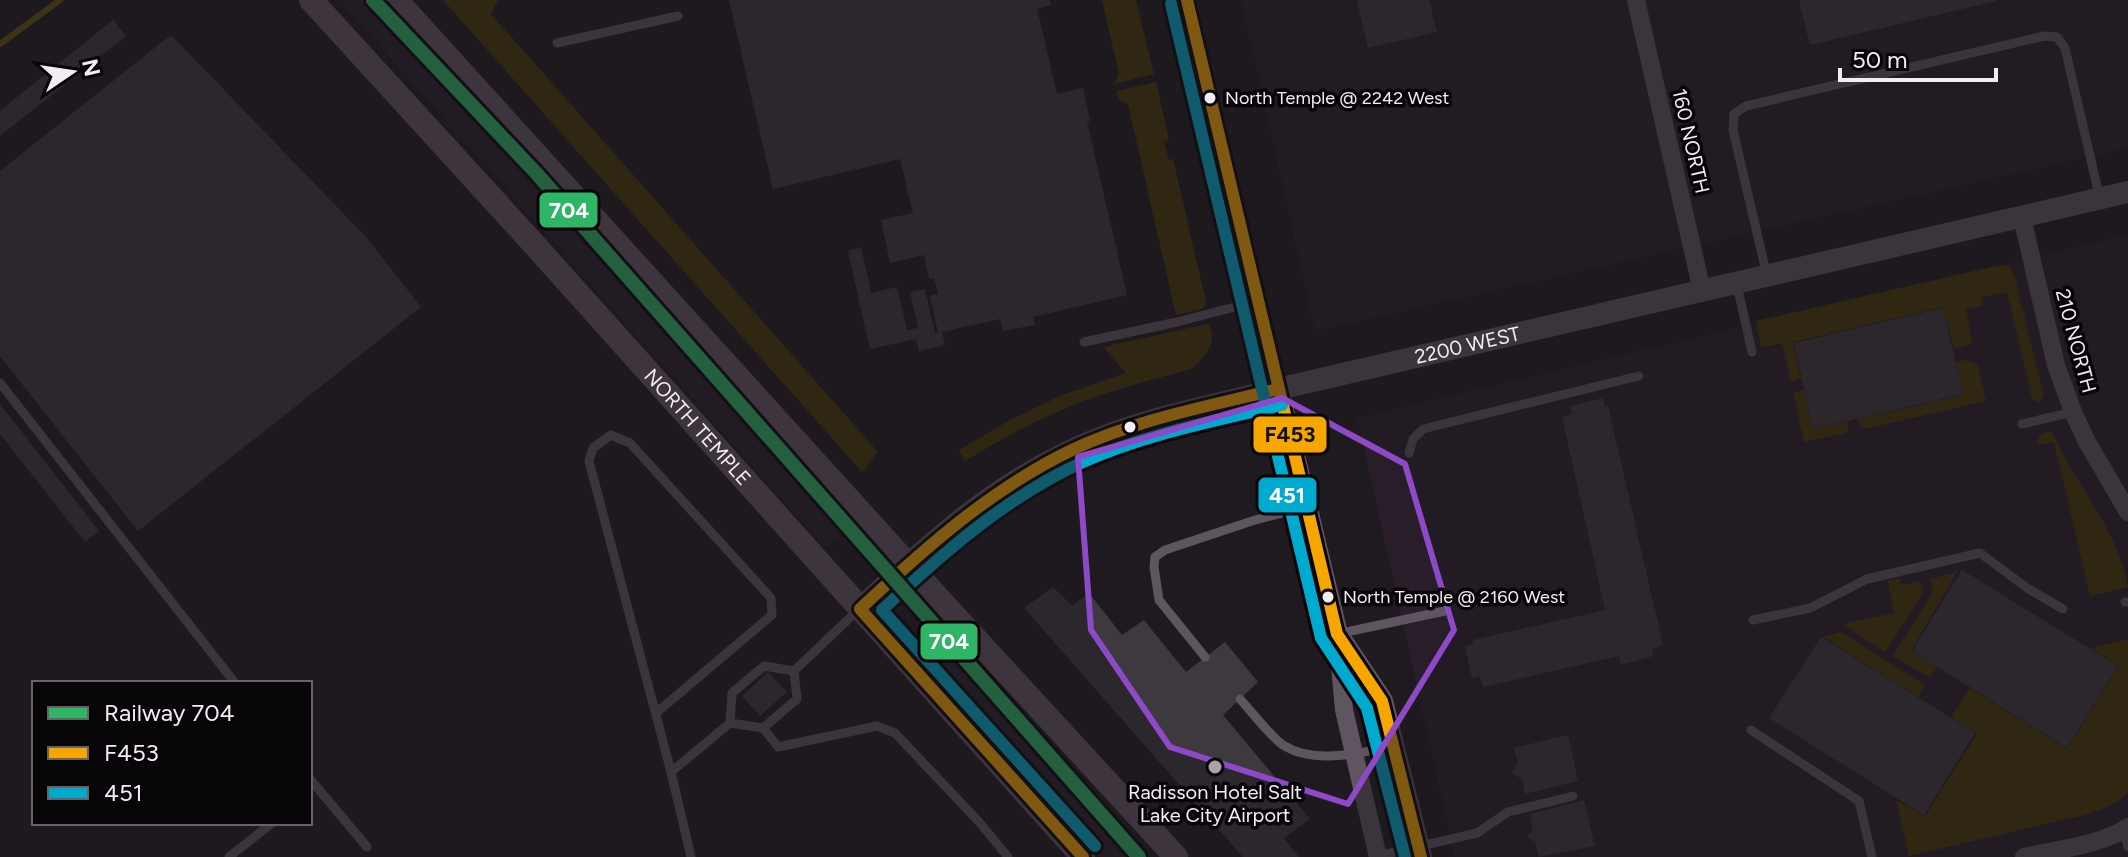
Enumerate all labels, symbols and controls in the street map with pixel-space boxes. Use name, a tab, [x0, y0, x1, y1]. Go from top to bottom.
north arrow	[32, 32, 112, 112]
scale bar	[1840, 32, 1996, 82]
text: 50 m	[1852, 45, 1908, 74]
text: N	[76, 56, 106, 79]
street label: 160 NORTH	[1667, 86, 1715, 196]
place label: North Temple @ 2242 West	[1225, 87, 1449, 109]
marker: North Temple @ 2242 West	[1202, 90, 1218, 106]
line badge: 704	[538, 191, 599, 229]
text: 704	[549, 197, 589, 224]
street label: 210 NORTH	[2051, 286, 2101, 396]
street label: 2200 WEST	[1412, 321, 1522, 369]
street label: NORTH TEMPLE	[639, 364, 756, 490]
line badge: F453	[1252, 415, 1328, 454]
unlabelled marker	[1122, 419, 1138, 435]
text: F453	[1264, 421, 1316, 448]
line badge: 451	[1257, 476, 1318, 514]
text: 451	[1269, 482, 1305, 509]
place label: North Temple @ 2160 West	[1343, 586, 1565, 608]
marker: North Temple @ 2160 West	[1320, 589, 1336, 605]
line badge: 704	[919, 622, 979, 661]
text: 704	[929, 628, 969, 655]
legend	[32, 681, 312, 825]
text: Railway 704	[104, 698, 235, 727]
text: F453	[104, 738, 159, 767]
marker: Radisson Hotel Salt Lake City Airport	[1206, 758, 1224, 776]
text: 451	[104, 778, 143, 807]
place label: Radisson Hotel Salt Lake City Airport	[1128, 780, 1302, 827]

